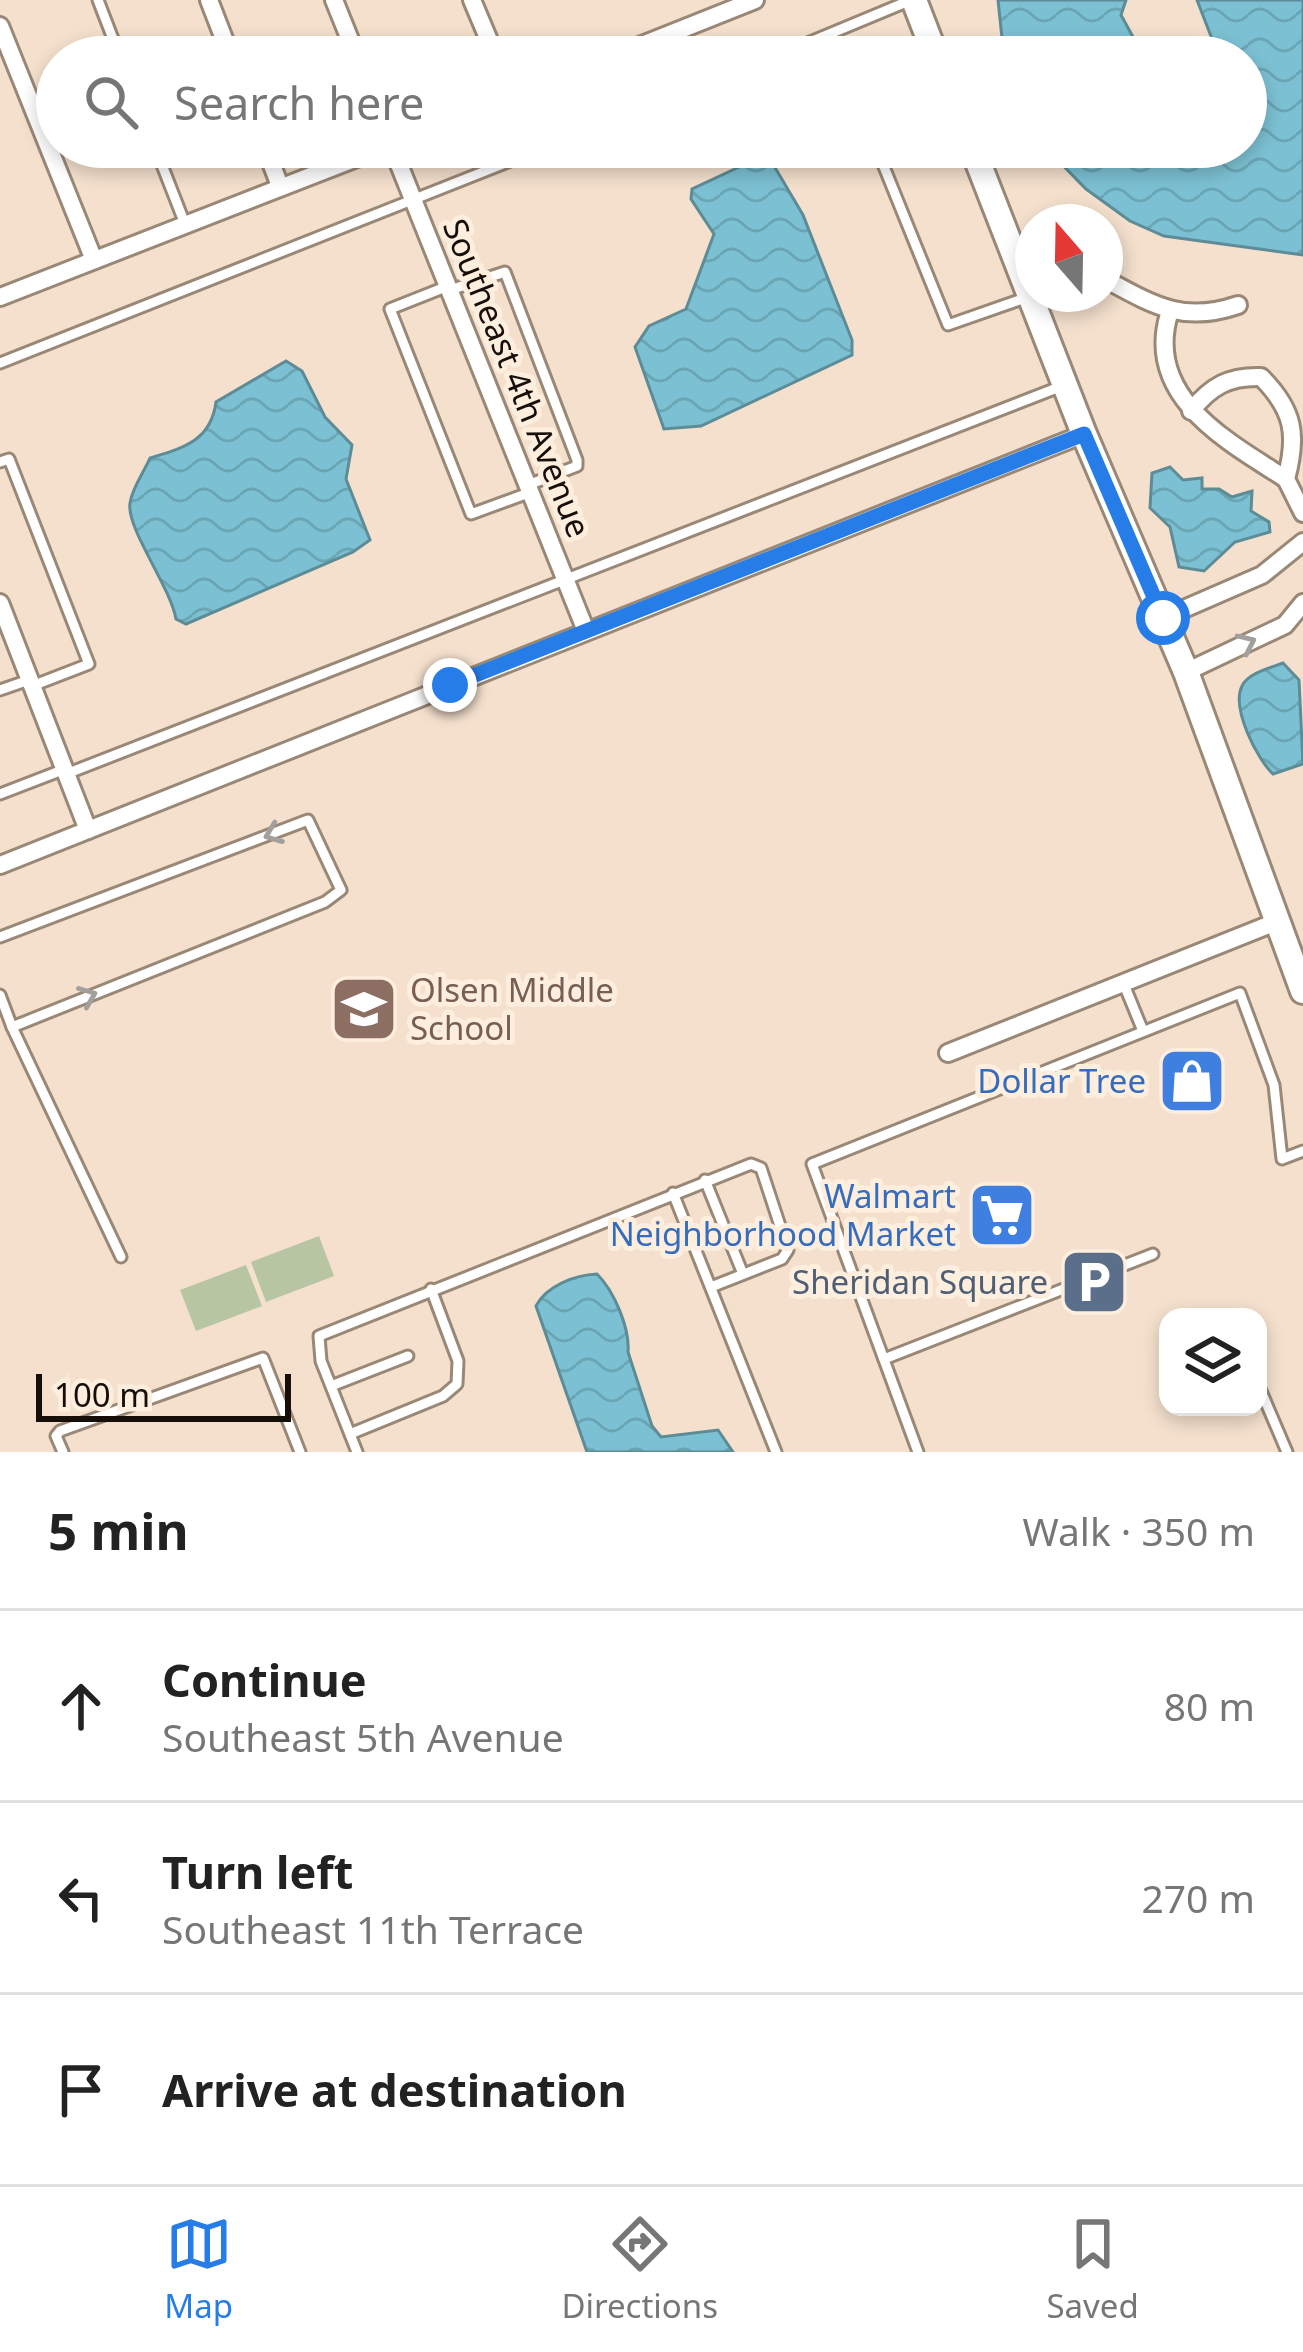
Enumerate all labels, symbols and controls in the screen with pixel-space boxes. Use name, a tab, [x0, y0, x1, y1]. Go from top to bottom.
search box	[36, 36, 1267, 168]
icon: search	[78, 69, 144, 135]
text: Search here	[174, 72, 424, 133]
north arrow	[1015, 204, 1123, 312]
street label: Southeast 4th Avenue	[433, 212, 602, 544]
route start	[1136, 591, 1190, 645]
one-way arrow	[1235, 633, 1256, 657]
route end	[423, 658, 477, 712]
one-way arrow	[263, 820, 284, 844]
place label: Olsen Middle School	[410, 967, 614, 1050]
school or university icon: Olsen Middle School	[329, 974, 399, 1044]
one-way arrow	[76, 986, 97, 1010]
shop icon: Dollar Tree	[1157, 1046, 1227, 1116]
place label: Dollar Tree	[977, 1058, 1146, 1103]
place label: Walmart Neighborhood Market	[610, 1173, 956, 1256]
supermarket icon: Walmart Neighborhood Market	[967, 1180, 1037, 1250]
parking icon: Sheridan Square	[1059, 1247, 1129, 1317]
place label: Sheridan Square	[792, 1259, 1048, 1304]
map controls	[1159, 1308, 1267, 1416]
button: layers	[1159, 1308, 1267, 1416]
scale bar	[36, 1368, 291, 1421]
text: 100 m	[54, 1372, 150, 1417]
text: 5 min	[48, 1495, 189, 1565]
text: Walk · 350 m	[1022, 1504, 1255, 1557]
text: Continue	[162, 1649, 367, 1710]
icon: ahead	[48, 1673, 114, 1739]
text: 80 m	[1164, 1679, 1255, 1732]
text: Southeast 5th Avenue	[162, 1710, 564, 1763]
text: Turn left	[162, 1841, 353, 1902]
icon: left	[48, 1865, 114, 1931]
text: 270 m	[1141, 1871, 1255, 1924]
text: Southeast 11th Terrace	[162, 1902, 584, 1955]
icon: arrive	[48, 2057, 114, 2123]
text: Arrive at destination	[162, 2059, 627, 2120]
tab: Map	[164, 2211, 233, 2328]
tab: Directions	[561, 2211, 718, 2328]
tab: Saved	[1046, 2211, 1139, 2328]

